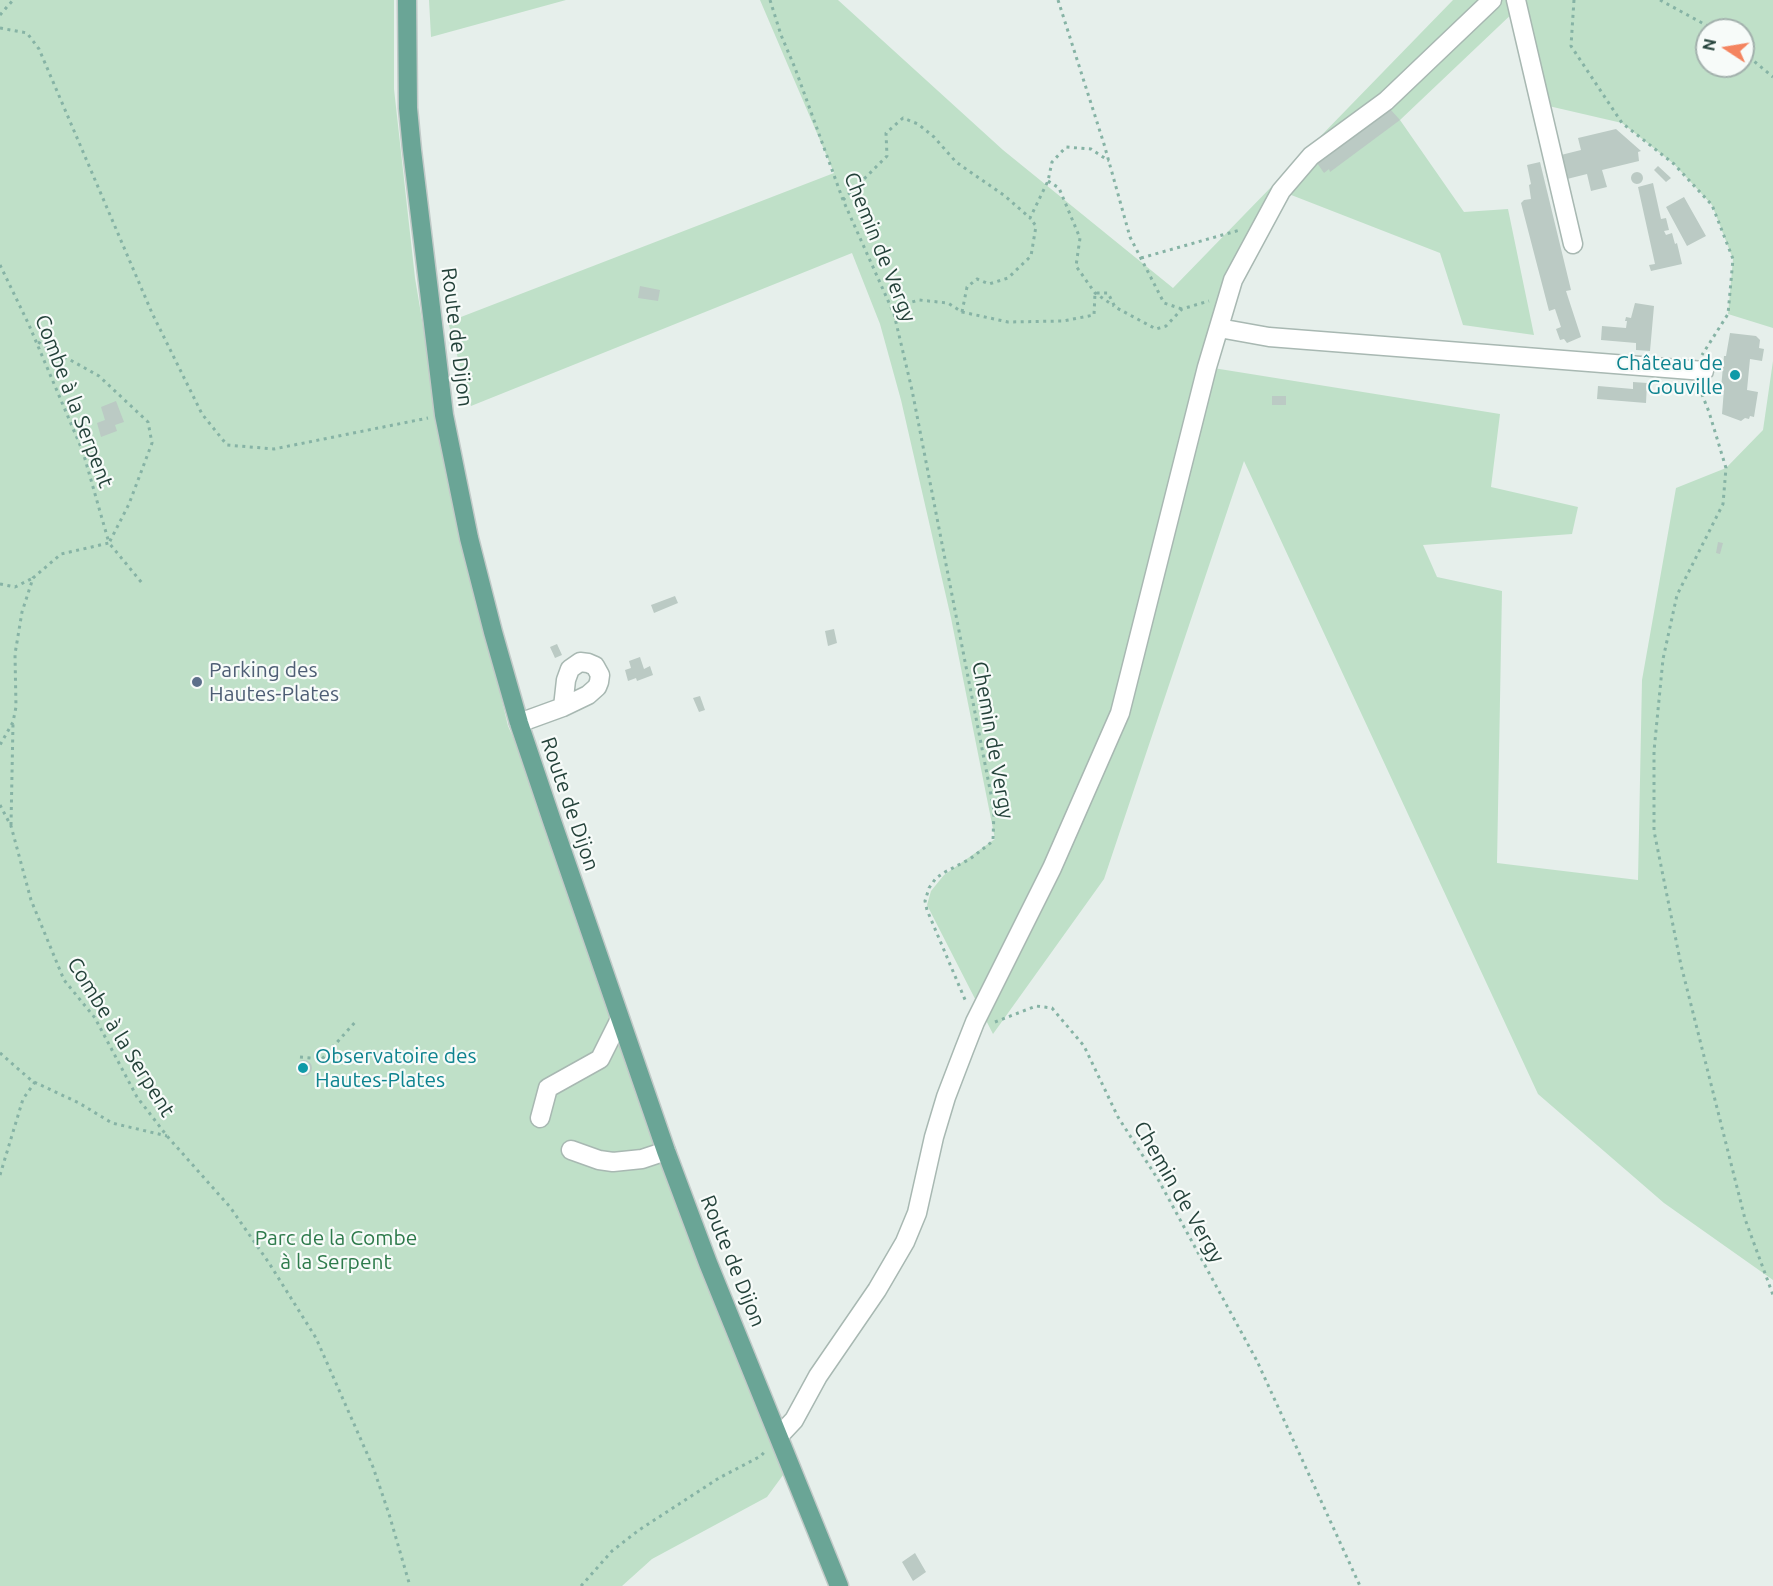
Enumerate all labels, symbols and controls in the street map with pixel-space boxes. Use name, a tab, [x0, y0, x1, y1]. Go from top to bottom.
north arrow	[1695, 18, 1755, 78]
text: N	[1699, 37, 1719, 52]
street label: Chemin de Vergy	[838, 168, 922, 326]
street label: Route de Dijon	[436, 266, 478, 408]
street label: Combe à la Serpent	[29, 311, 119, 491]
place label: Château de Gouville	[1616, 350, 1723, 400]
marker: Château de Gouville	[1728, 368, 1742, 382]
place label: Parking des Hautes-Plates	[209, 657, 339, 707]
street label: Chemin de Vergy	[967, 659, 1019, 821]
marker: Parking des Hautes-Plates	[190, 675, 204, 689]
street label: Route de Dijon	[535, 734, 605, 874]
street label: Combe à la Serpent	[62, 953, 180, 1121]
place label: Observatoire des Hautes-Plates	[315, 1043, 477, 1093]
marker: Observatoire des Hautes-Plates	[296, 1061, 310, 1075]
street label: Chemin de Vergy	[1128, 1117, 1230, 1267]
street label: Route de Dijon	[695, 1191, 771, 1331]
park label: Parc de la Combe à la Serpent	[255, 1225, 417, 1275]

